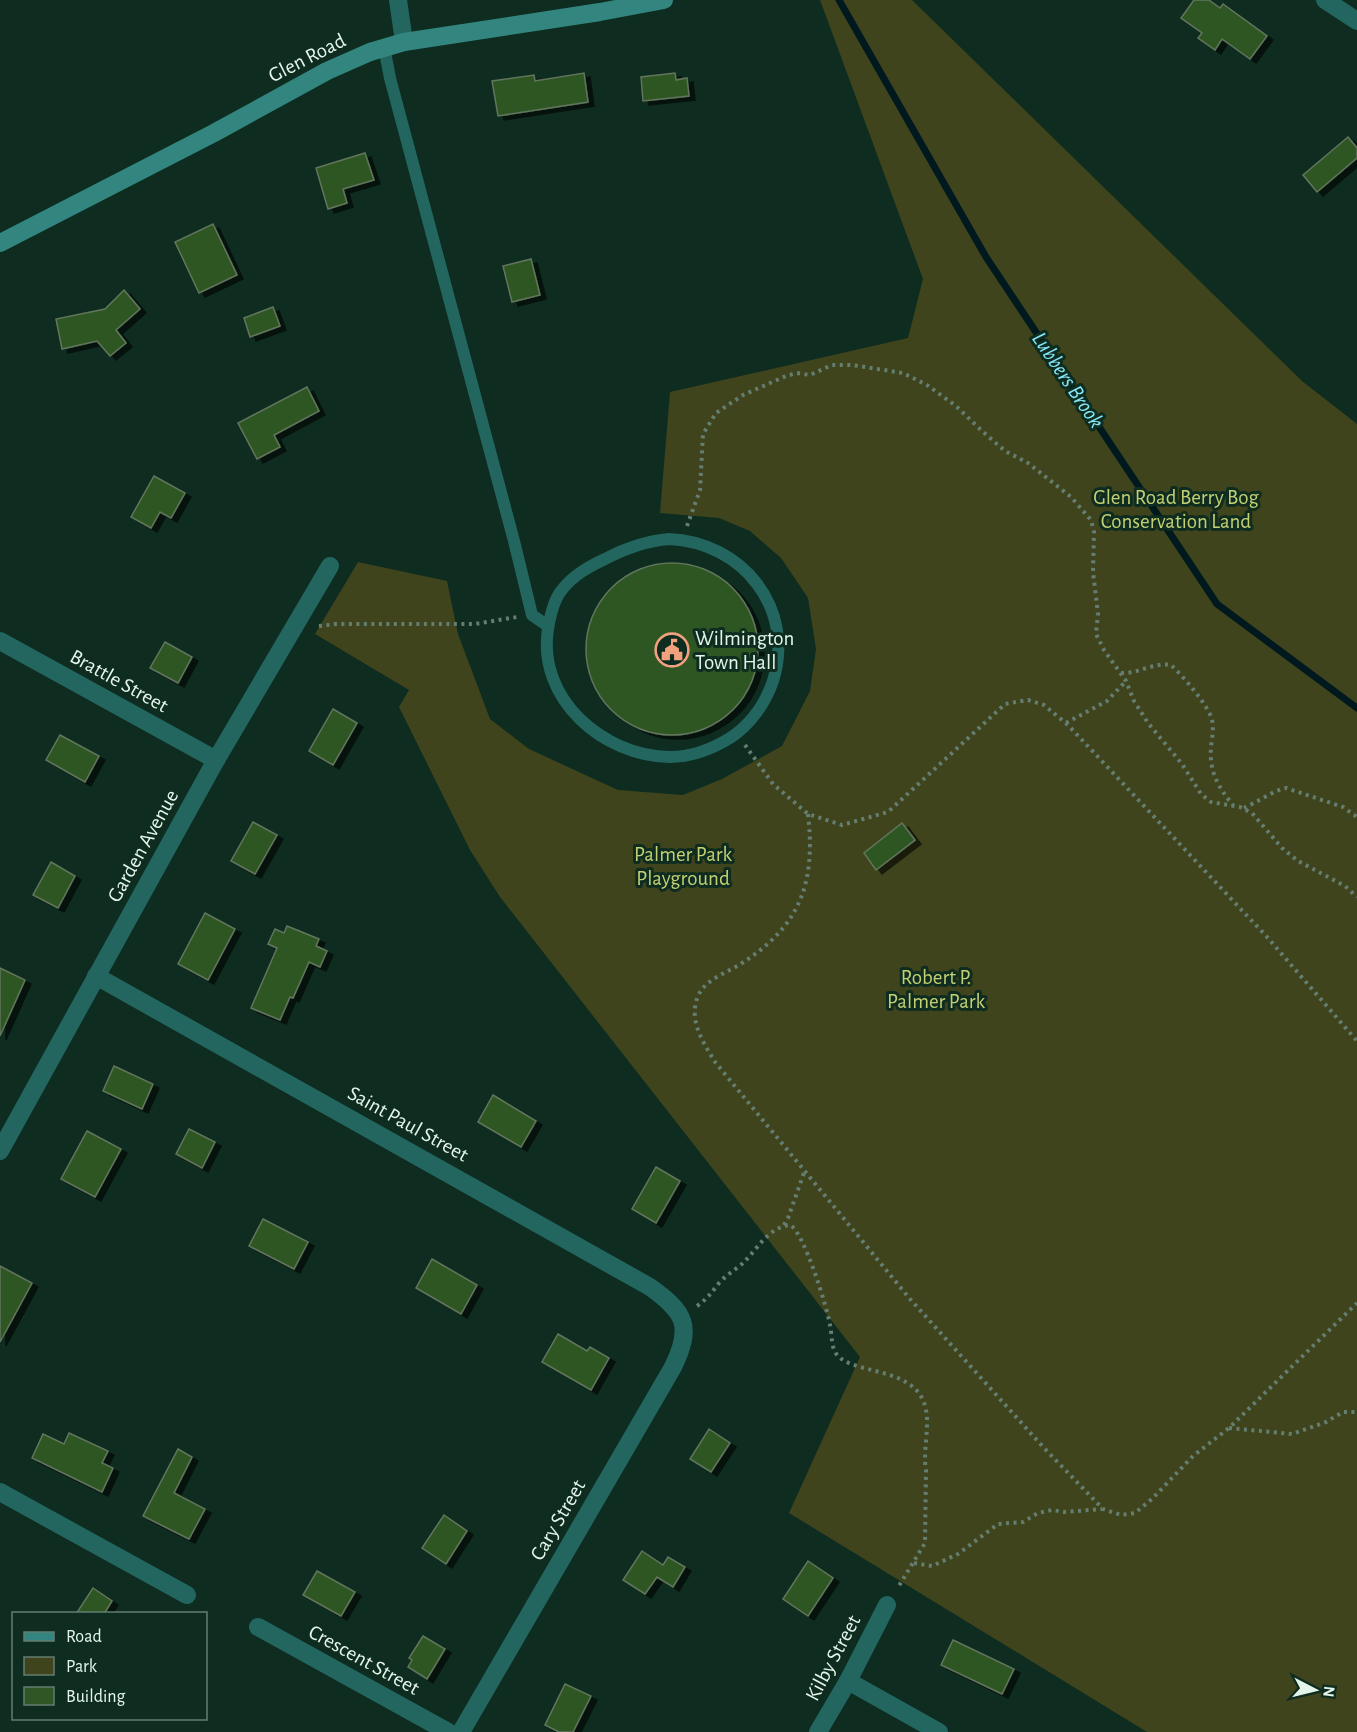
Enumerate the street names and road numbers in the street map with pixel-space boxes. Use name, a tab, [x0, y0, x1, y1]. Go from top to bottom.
street label: Glen Road	[265, 30, 349, 86]
street label: Brattle Street	[66, 646, 172, 717]
street label: Garden Avenue	[104, 786, 182, 906]
street label: Saint Paul Street	[344, 1082, 472, 1166]
street label: Cary Street	[527, 1476, 590, 1564]
street label: Kilby Street	[802, 1611, 865, 1704]
street label: Crescent Street	[305, 1621, 423, 1699]

